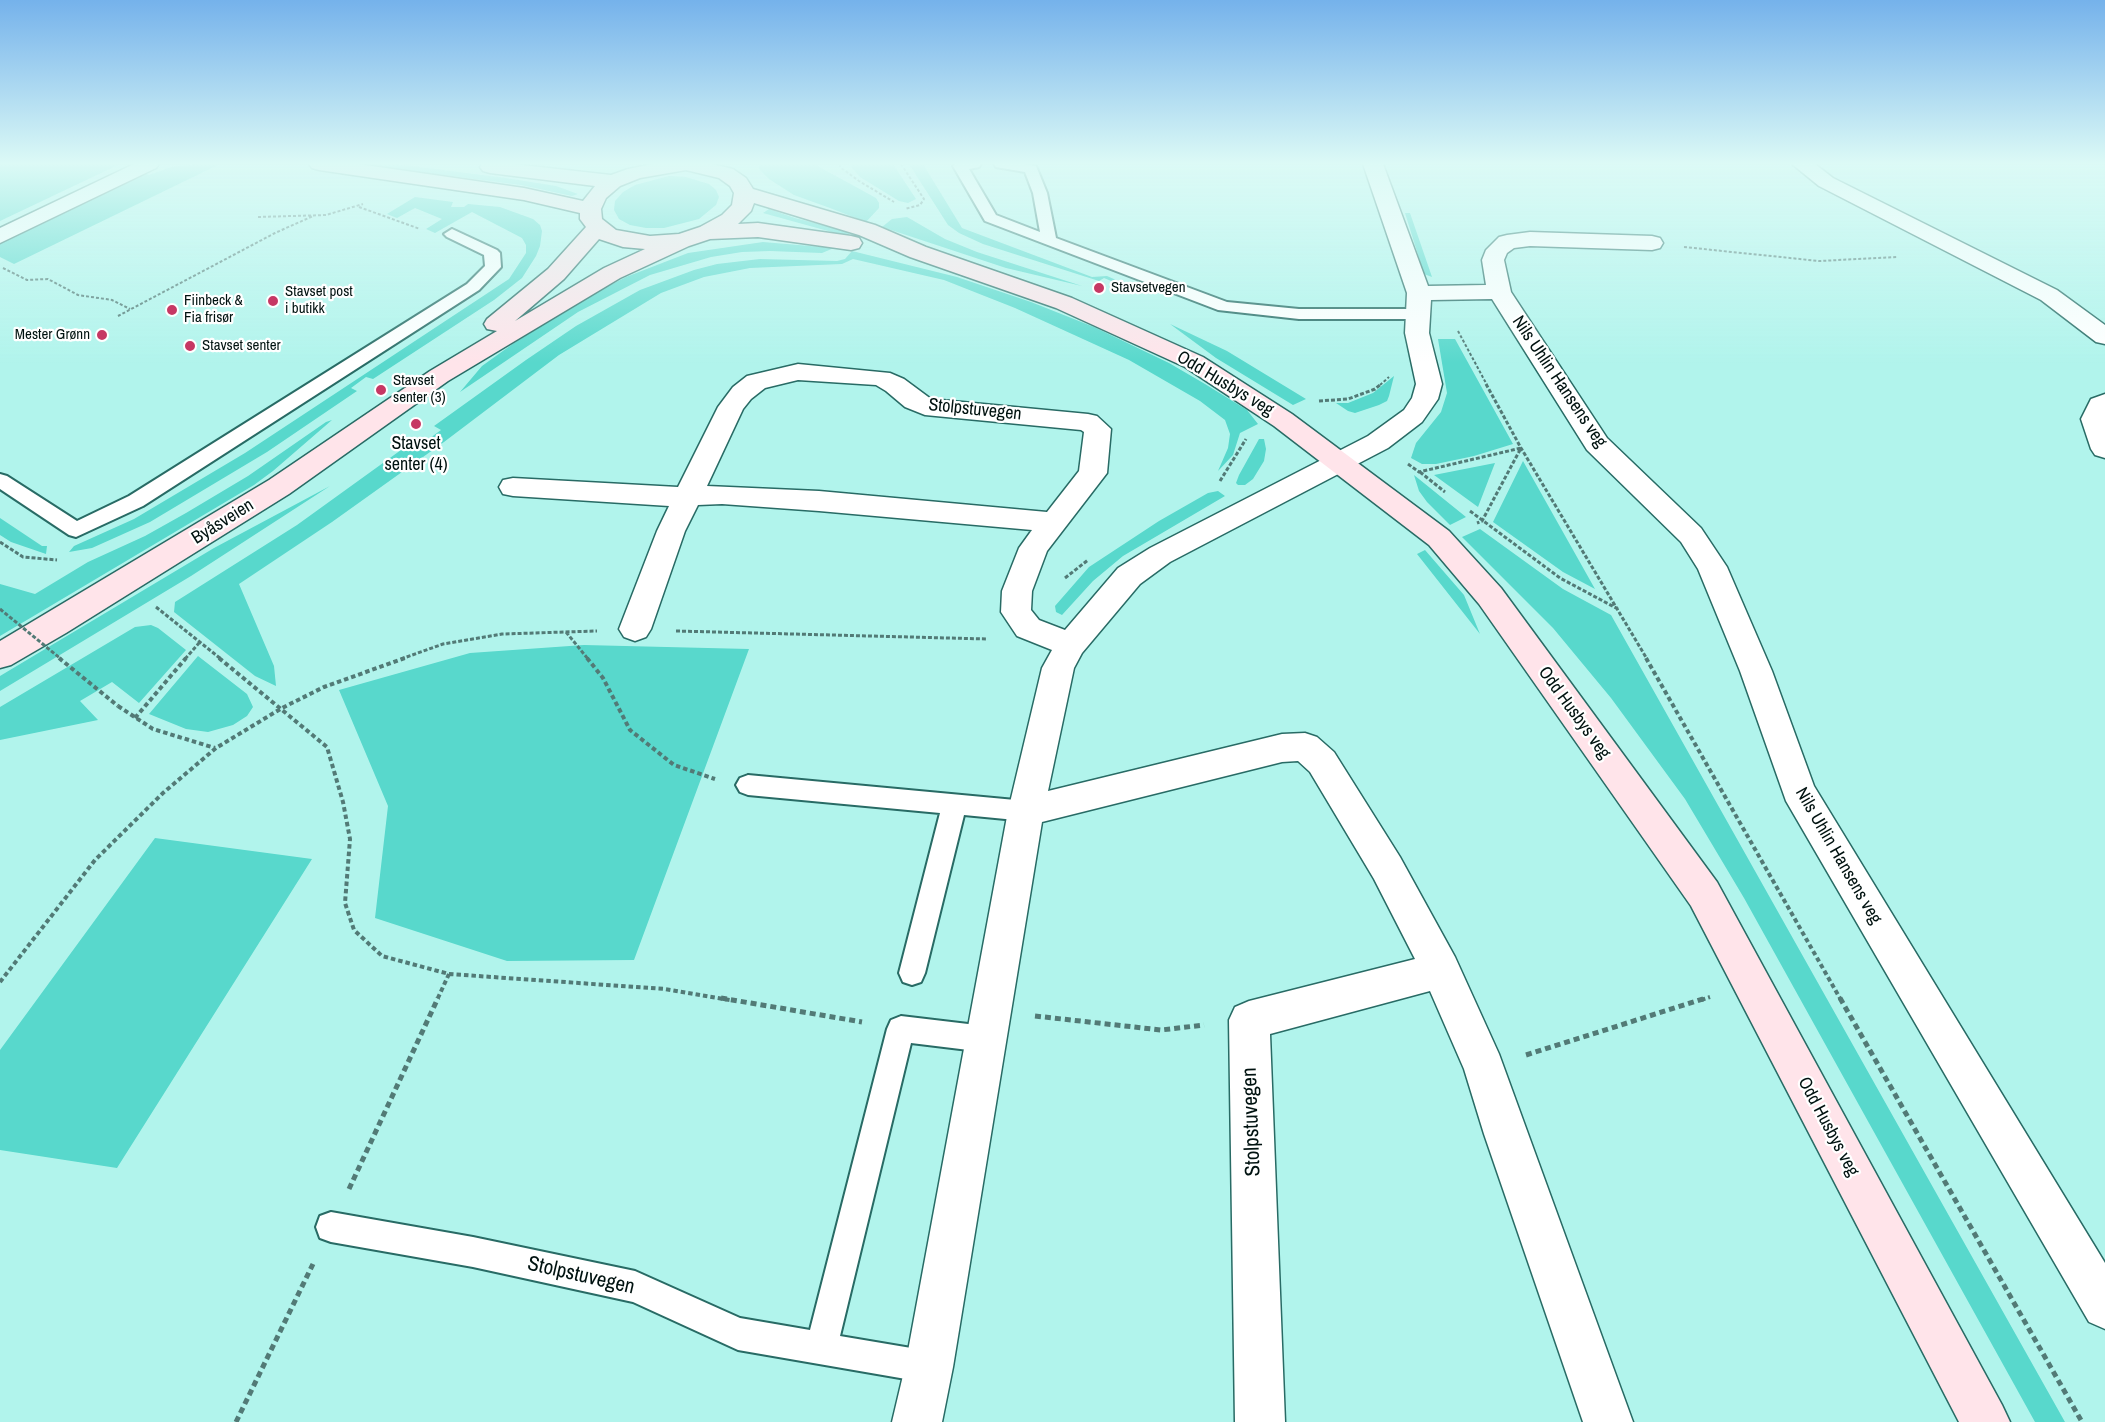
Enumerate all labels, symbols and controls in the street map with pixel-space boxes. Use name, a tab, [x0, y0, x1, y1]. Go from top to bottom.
place label: Stavsetvegen	[1111, 279, 1186, 297]
marker: Stavsetvegen	[1092, 281, 1106, 295]
place label: Stavset post i butikk	[285, 283, 353, 318]
place label: Fiinbeck & Fia frisør	[184, 292, 243, 327]
marker: Stavset post i butikk	[266, 294, 280, 308]
marker: Fiinbeck & Fia frisør	[165, 303, 179, 317]
street label: Nils Uhlin Hansens veg	[1507, 312, 1611, 452]
place label: Mester Grønn	[15, 326, 90, 344]
marker: Mester Grønn	[95, 328, 109, 342]
place label: Stavset senter	[202, 337, 281, 355]
marker: Stavset senter	[183, 339, 197, 353]
street label: Odd Husbys veg	[1173, 347, 1277, 421]
place label: Stavset senter (3)	[393, 372, 446, 407]
marker: Stavset senter (3)	[374, 383, 388, 397]
street label: Stolpstuvegen	[927, 394, 1023, 426]
marker: Stavset senter (4)	[409, 417, 423, 431]
place label: Stavset senter (4)	[384, 433, 448, 476]
street label: Byåsveien	[188, 495, 258, 549]
street label: Odd Husbys veg	[1533, 663, 1615, 763]
street label: Nils Uhlin Hansens veg	[1790, 784, 1886, 928]
street label: Stolpstuvegen	[1238, 1067, 1266, 1177]
street label: Odd Husbys veg	[1793, 1074, 1863, 1180]
street label: Stolpstuvegen	[525, 1251, 637, 1301]

